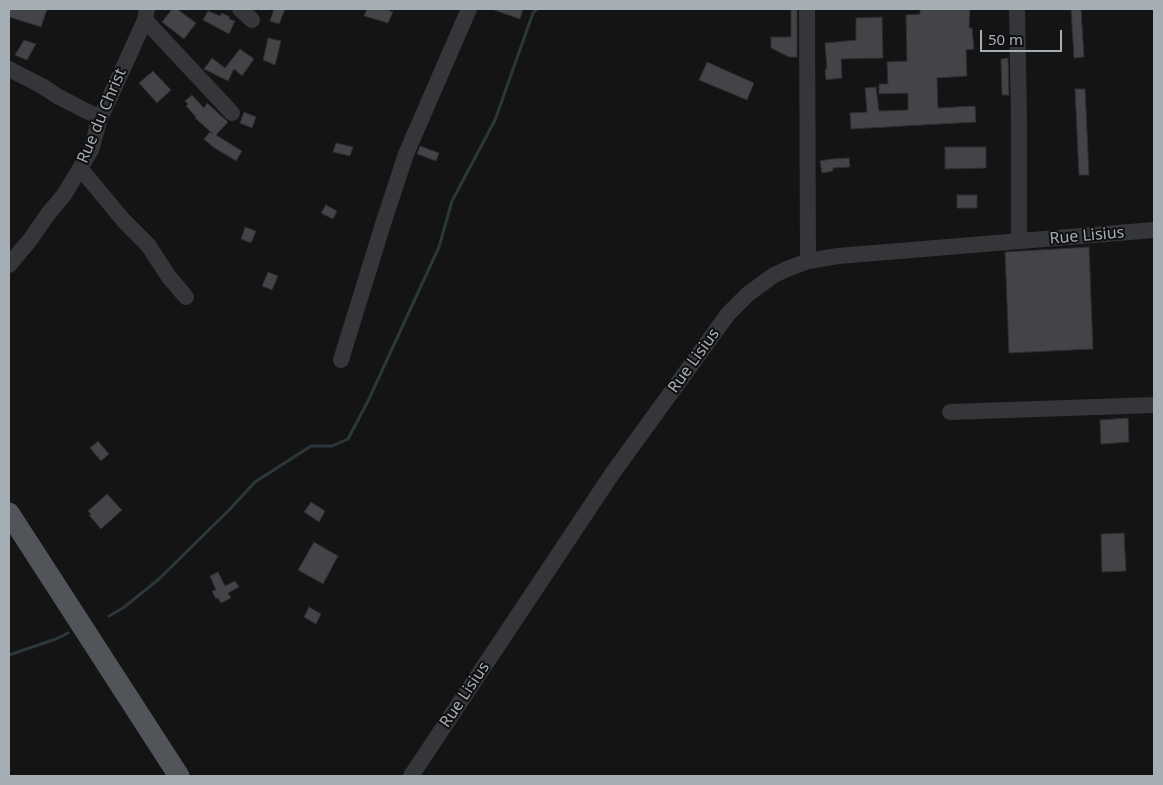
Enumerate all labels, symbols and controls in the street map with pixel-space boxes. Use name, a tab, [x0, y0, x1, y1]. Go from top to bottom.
scale bar	[983, 20, 1066, 52]
text: 50 m	[988, 29, 1023, 49]
street label: Rue du Christ	[73, 66, 131, 166]
street label: Rue Lisius	[1049, 223, 1125, 249]
street label: Rue Lisius	[664, 325, 724, 397]
street label: Rue Lisius	[436, 659, 494, 731]

